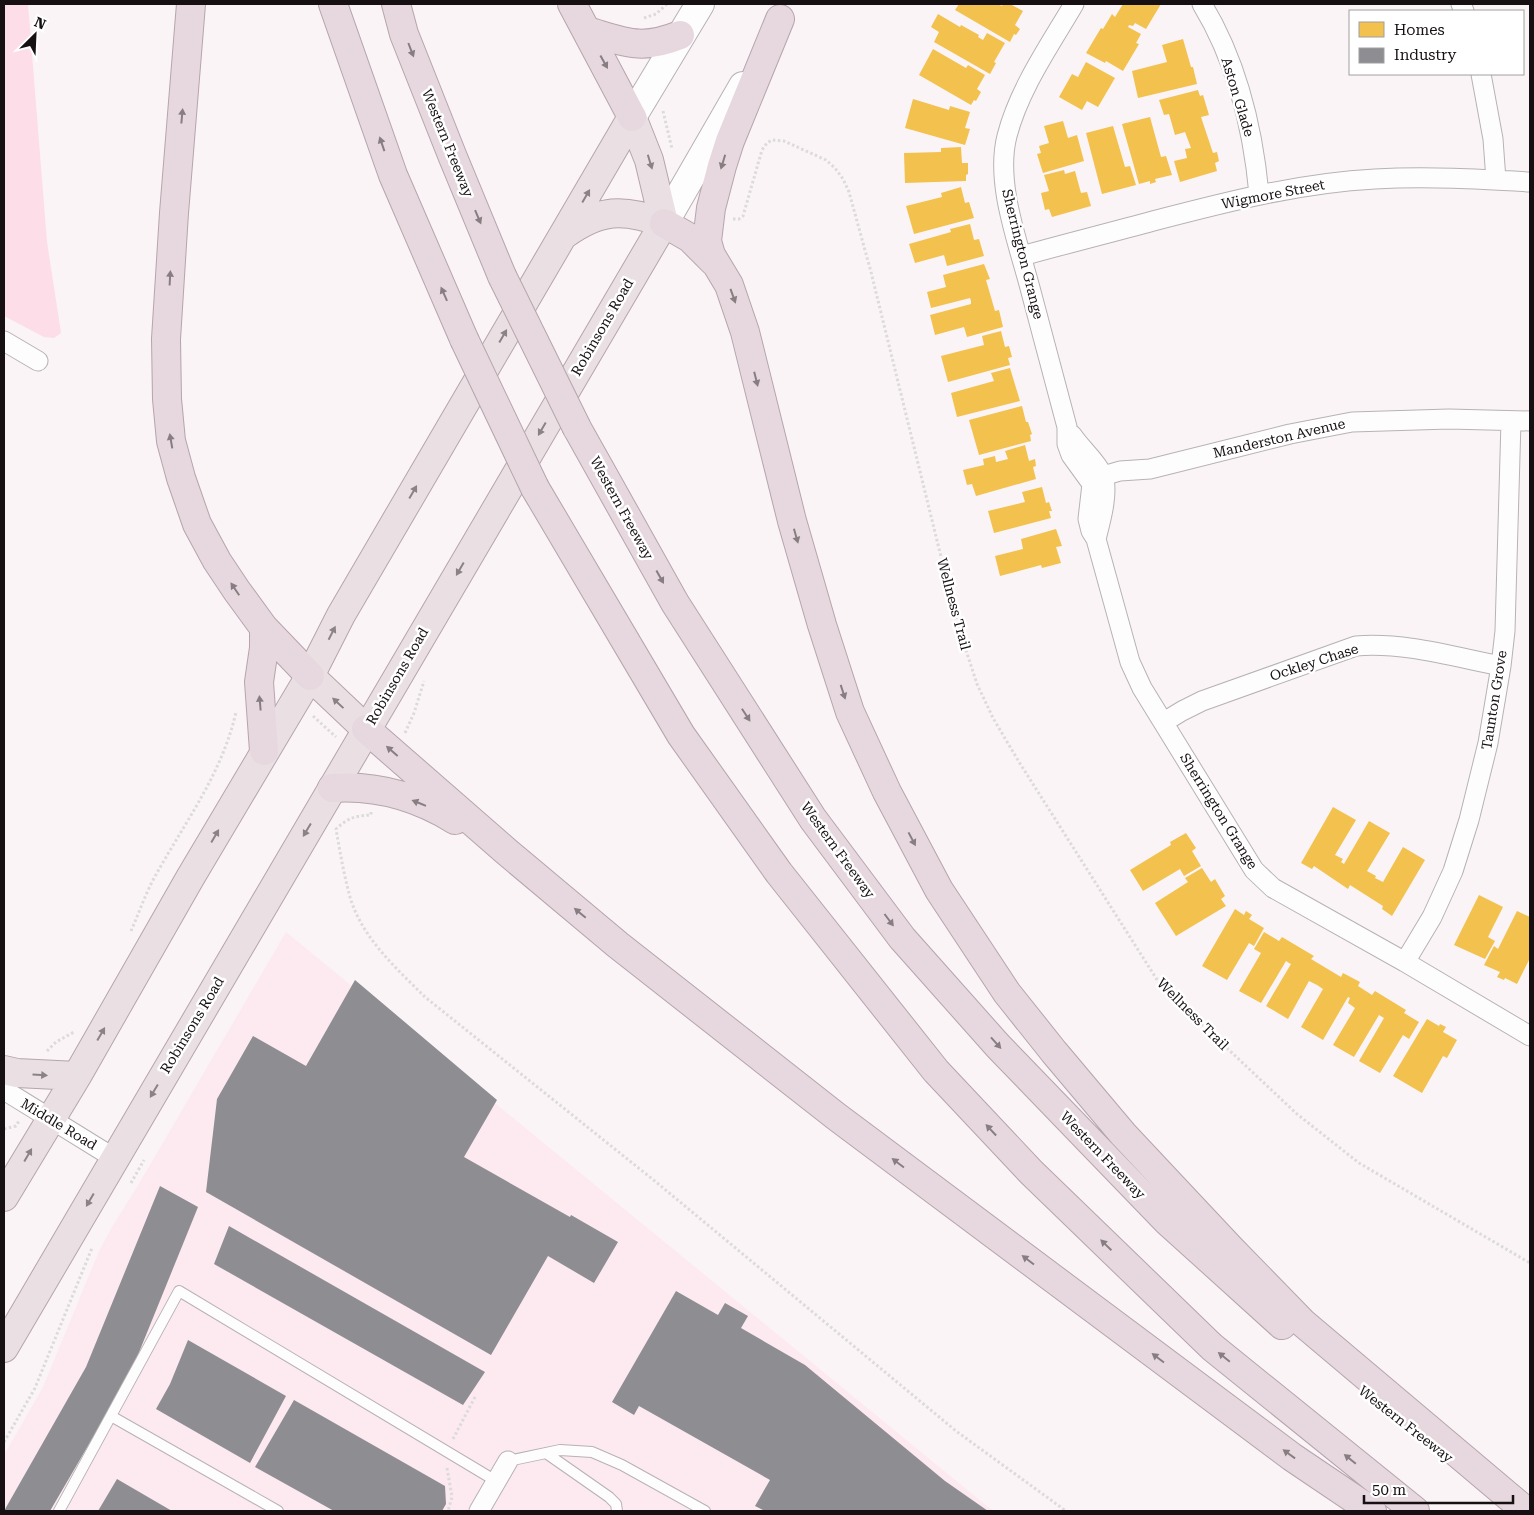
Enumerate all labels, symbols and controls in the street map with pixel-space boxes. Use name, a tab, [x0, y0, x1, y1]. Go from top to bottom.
north arrow	[10, 10, 60, 60]
legend	[1349, 10, 1524, 75]
text: N	[32, 14, 49, 33]
text: Homes	[1394, 21, 1445, 39]
one-way arrow	[407, 43, 415, 58]
text: Industry	[1394, 46, 1456, 64]
one-way arrow	[599, 55, 608, 69]
street label: Aston Glade	[1218, 55, 1258, 139]
street label: Western Freeway	[419, 87, 477, 200]
one-way arrow	[178, 108, 186, 124]
one-way arrow	[378, 137, 385, 152]
one-way arrow	[646, 155, 654, 170]
one-way arrow	[719, 155, 727, 170]
street label: Wigmore Street	[1220, 176, 1326, 212]
street label: Sherrington Grange	[999, 187, 1047, 321]
one-way arrow	[581, 189, 590, 203]
one-way arrow	[474, 210, 482, 224]
one-way arrow	[166, 270, 174, 286]
street label: Robinsons Road	[568, 276, 636, 378]
one-way arrow	[440, 287, 448, 301]
one-way arrow	[729, 289, 737, 304]
one-way arrow	[499, 330, 508, 343]
one-way arrow	[752, 371, 760, 386]
street label: Manderston Avenue	[1211, 415, 1347, 461]
one-way arrow	[538, 422, 547, 435]
one-way arrow	[167, 432, 175, 448]
street label: Western Freeway	[587, 454, 657, 563]
one-way arrow	[409, 485, 418, 499]
one-way arrow	[793, 529, 801, 544]
street label: Wellness Trail	[934, 556, 974, 652]
one-way arrow	[456, 561, 464, 576]
one-way arrow	[656, 571, 665, 584]
one-way arrow	[231, 582, 240, 595]
one-way arrow	[328, 625, 336, 640]
street label: Robinsons Road	[363, 625, 431, 727]
street label: Ockley Chase	[1268, 640, 1361, 684]
street label: Taunton Grove	[1478, 649, 1510, 751]
one-way arrow	[840, 685, 848, 700]
one-way arrow	[256, 694, 264, 710]
one-way arrow	[332, 697, 344, 709]
one-way arrow	[742, 708, 751, 722]
one-way arrow	[386, 745, 398, 757]
street label: Sherrington Grange	[1177, 750, 1261, 872]
one-way arrow	[412, 798, 426, 806]
street label: Western Freeway	[798, 799, 879, 902]
one-way arrow	[303, 824, 312, 837]
one-way arrow	[211, 828, 219, 843]
one-way arrow	[908, 832, 916, 846]
one-way arrow	[574, 908, 587, 919]
one-way arrow	[884, 913, 894, 927]
street label: Robinsons Road	[157, 974, 227, 1076]
street label: Wellness Trail	[1154, 975, 1233, 1054]
one-way arrow	[96, 1027, 105, 1040]
one-way arrow	[990, 1036, 1001, 1049]
one-way arrow	[32, 1071, 48, 1079]
one-way arrow	[149, 1084, 158, 1097]
street label: Middle Road	[18, 1095, 100, 1153]
street label: Western Freeway	[1057, 1108, 1149, 1202]
one-way arrow	[985, 1124, 997, 1136]
one-way arrow	[24, 1149, 33, 1162]
one-way arrow	[891, 1158, 905, 1168]
one-way arrow	[85, 1193, 94, 1207]
one-way arrow	[1101, 1239, 1113, 1251]
one-way arrow	[1022, 1255, 1035, 1266]
one-way arrow	[1218, 1351, 1231, 1362]
one-way arrow	[1152, 1352, 1165, 1363]
street label: Western Freeway	[1356, 1382, 1457, 1466]
one-way arrow	[1282, 1449, 1296, 1459]
one-way arrow	[1344, 1453, 1357, 1464]
scale bar	[1364, 1472, 1513, 1504]
text: 50 m	[1372, 1481, 1407, 1499]

